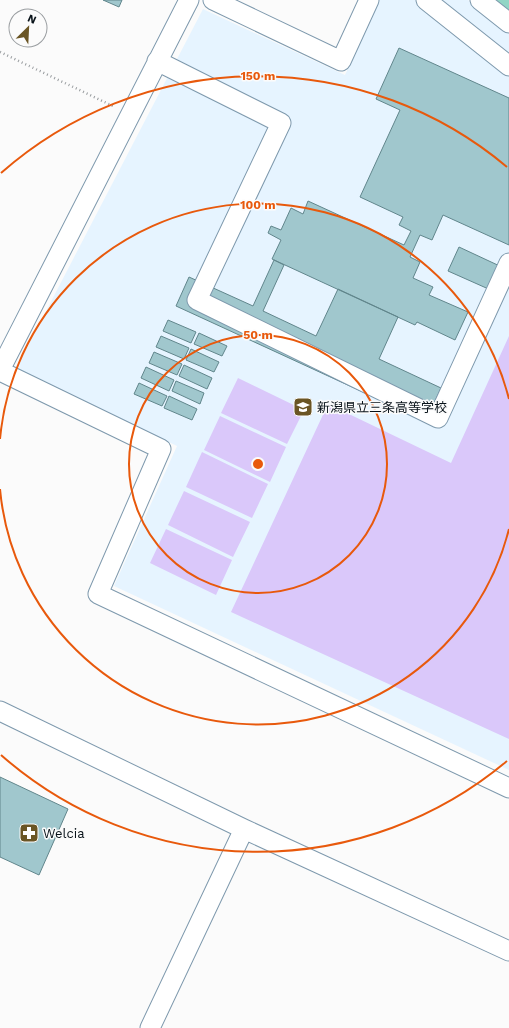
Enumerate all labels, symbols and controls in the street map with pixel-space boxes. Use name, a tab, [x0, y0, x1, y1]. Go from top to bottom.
north arrow	[8, 8, 48, 48]
text: N	[25, 12, 38, 27]
text: 150 m	[241, 69, 275, 83]
text: 100 m	[240, 198, 276, 212]
text: 50 m	[243, 328, 273, 342]
school or university icon: 新潟県立三条高等学校	[292, 396, 314, 418]
place label: 新潟県立三条高等学校	[317, 400, 447, 415]
centre of rings	[251, 457, 265, 471]
pharmacy icon: Welcia	[18, 822, 40, 844]
place label: Welcia	[43, 826, 85, 841]

